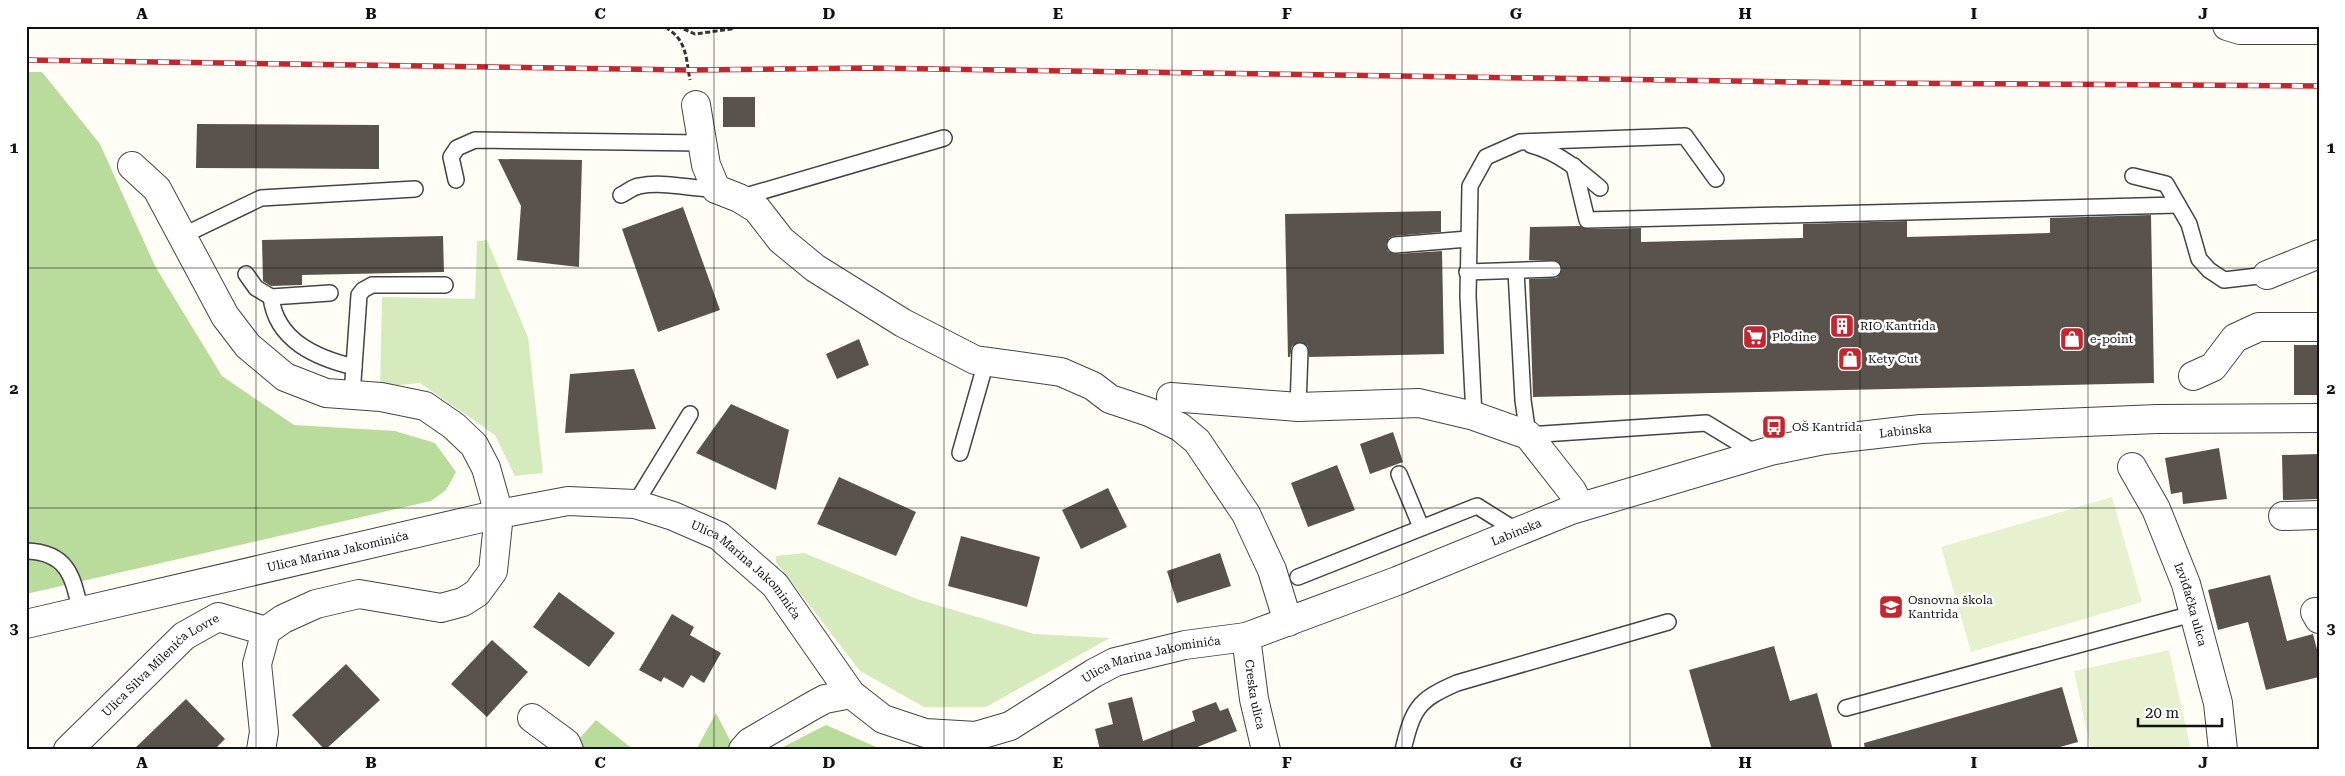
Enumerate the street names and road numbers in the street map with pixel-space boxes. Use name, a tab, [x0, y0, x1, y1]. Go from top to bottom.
street label: Labinska	[1879, 422, 1933, 441]
street label: Labinska	[1489, 516, 1544, 549]
street label: Ulica Marina Jakominića	[688, 518, 804, 622]
street label: Ulica Marina Jakominića	[266, 528, 410, 575]
street label: Izviđačka ulica	[2171, 560, 2210, 648]
street label: Ulica Silva Milenića Lovre	[99, 611, 222, 720]
street label: Ulica Marina Jakominića	[1079, 633, 1222, 686]
street label: Creska ulica	[1242, 659, 1268, 731]

